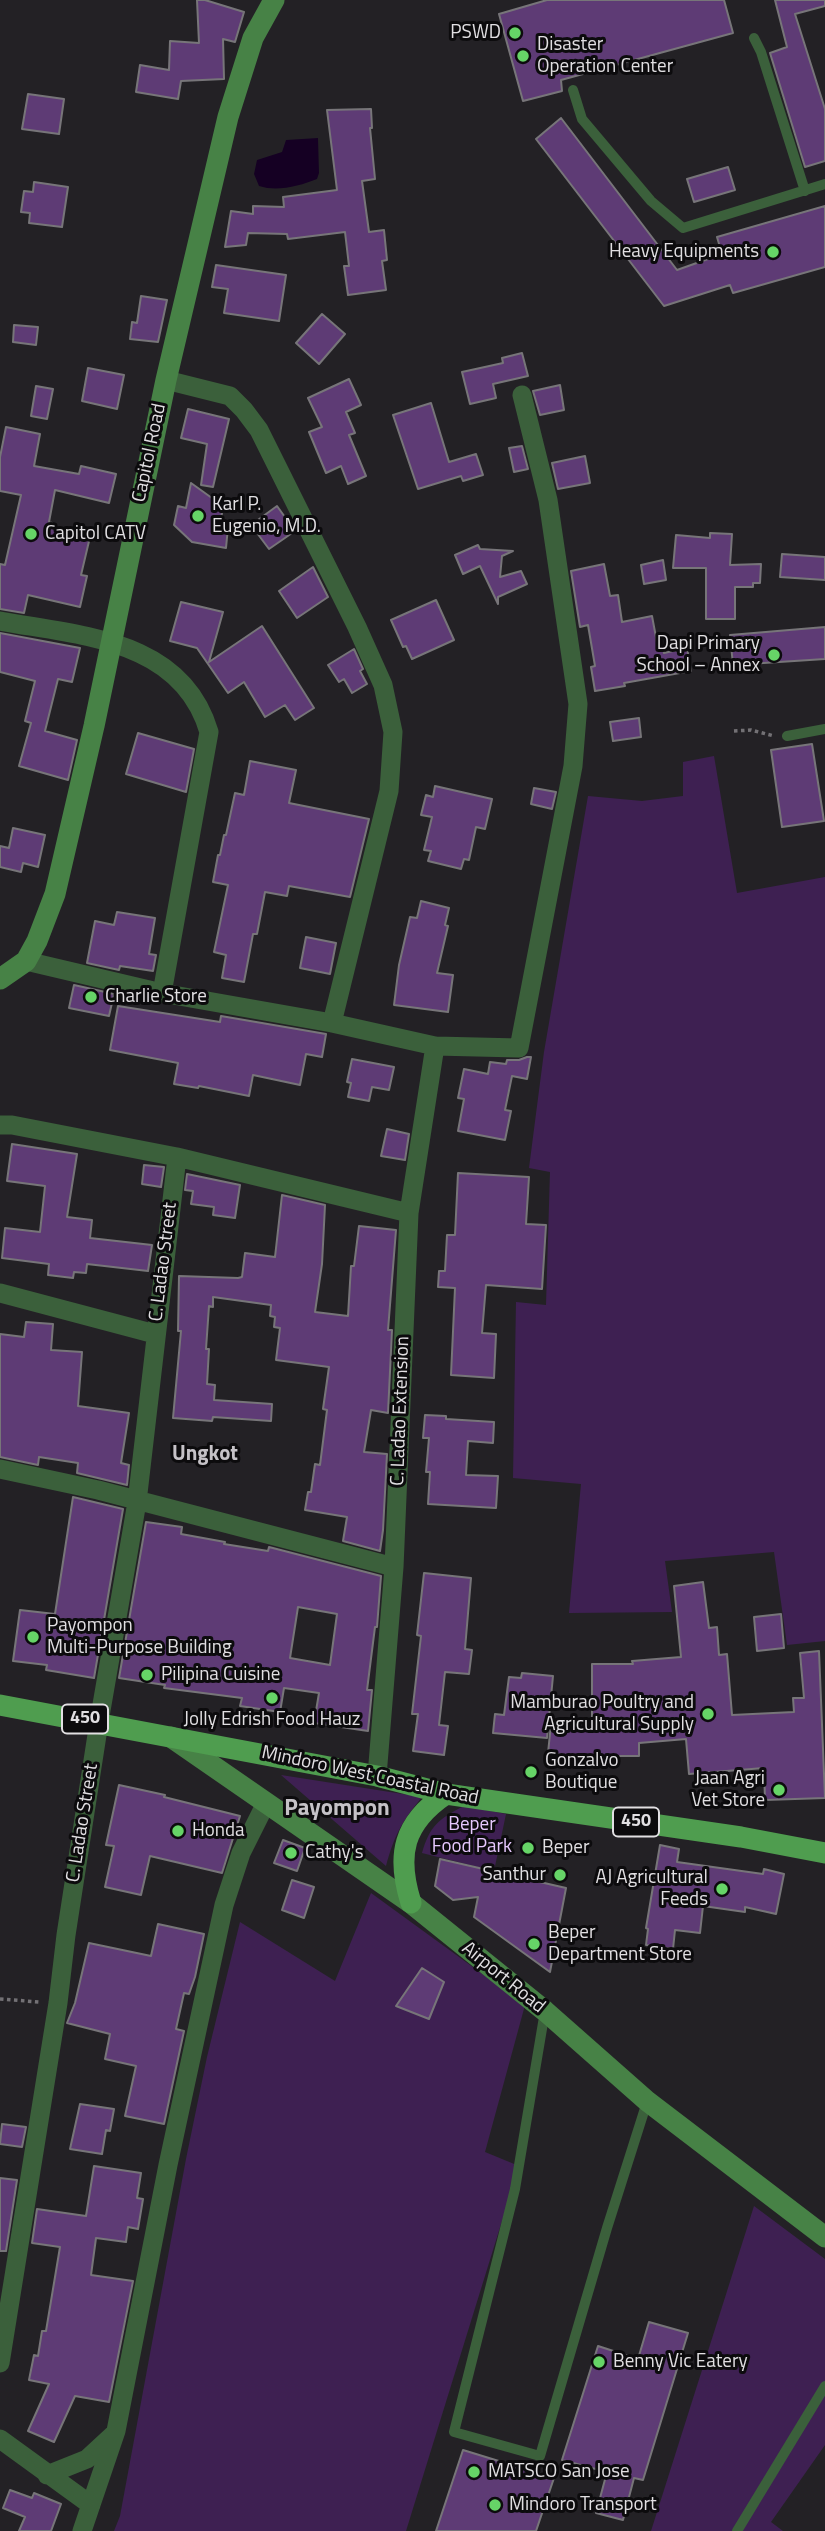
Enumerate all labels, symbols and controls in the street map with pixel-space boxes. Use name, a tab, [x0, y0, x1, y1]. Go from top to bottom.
place label: PSWD	[450, 22, 501, 44]
marker: PSWD	[507, 25, 523, 41]
place label: Disaster Operation Center	[537, 34, 673, 78]
marker: Disaster Operation Center	[515, 48, 531, 64]
place label: Heavy Equipments	[609, 241, 759, 263]
marker: Heavy Equipments	[765, 244, 781, 260]
street label: Capitol Road	[128, 402, 172, 504]
place label: Karl P. Eugenio, M.D.	[212, 494, 321, 538]
marker: Karl P. Eugenio, M.D.	[190, 508, 206, 524]
place label: Capitol CATV	[45, 523, 146, 545]
marker: Capitol CATV	[23, 526, 39, 542]
place label: Dapi Primary School – Annex	[637, 633, 760, 677]
marker: Dapi Primary School – Annex	[766, 647, 782, 663]
place label: Charlie Store	[105, 986, 207, 1008]
marker: Charlie Store	[83, 989, 99, 1005]
street label: C. Ladao Street	[145, 1201, 183, 1323]
street label: C. Ladao Extension	[387, 1336, 415, 1486]
district label: Ungkot	[172, 1442, 238, 1468]
place label: Payompon Multi-Purpose Building	[47, 1615, 232, 1659]
marker: Payompon Multi-Purpose Building	[25, 1629, 41, 1645]
place label: Pilipina Cuisine	[161, 1664, 280, 1686]
marker: Pilipina Cuisine	[139, 1667, 155, 1683]
marker: Jolly Edrish Food Hauz	[264, 1690, 280, 1706]
place label: Mamburao Poultry and Agricultural Supply	[510, 1692, 694, 1736]
road number: 450	[62, 1704, 108, 1734]
marker: Mamburao Poultry and Agricultural Supply	[700, 1706, 716, 1722]
place label: Jolly Edrish Food Hauz	[184, 1709, 360, 1731]
street label: Mindoro West Coastal Road	[259, 1742, 481, 1810]
place label: Gonzalvo Boutique	[545, 1750, 618, 1794]
street label: C. Ladao Street	[62, 1762, 104, 1884]
marker: Gonzalvo Boutique	[523, 1764, 539, 1780]
place label: Jaan Agri Vet Store	[691, 1768, 765, 1812]
marker: Jaan Agri Vet Store	[771, 1782, 787, 1798]
district label: Payompon	[284, 1795, 390, 1823]
road number: 450	[613, 1808, 659, 1836]
park label: Beper Food Park	[432, 1814, 512, 1858]
place label: Honda	[192, 1820, 245, 1842]
marker: Honda	[170, 1823, 186, 1839]
place label: Beper	[542, 1837, 589, 1859]
marker: Beper	[520, 1840, 536, 1856]
place label: Cathy's	[305, 1842, 363, 1864]
marker: Cathy's	[283, 1845, 299, 1861]
place label: Santhur	[483, 1864, 546, 1886]
marker: Santhur	[552, 1867, 568, 1883]
place label: AJ Agricultural Feeds	[595, 1867, 708, 1911]
marker: AJ Agricultural Feeds	[714, 1881, 730, 1897]
place label: Beper Department Store	[548, 1922, 692, 1966]
marker: Beper Department Store	[526, 1936, 542, 1952]
street label: Airport Road	[457, 1937, 549, 2019]
place label: Benny Vic Eatery	[613, 2351, 748, 2373]
marker: Benny Vic Eatery	[591, 2354, 607, 2370]
place label: MATSCO San Jose	[488, 2461, 630, 2483]
marker: MATSCO San Jose	[466, 2464, 482, 2480]
place label: Mindoro Transport	[509, 2494, 657, 2516]
marker: Mindoro Transport	[487, 2497, 503, 2513]

